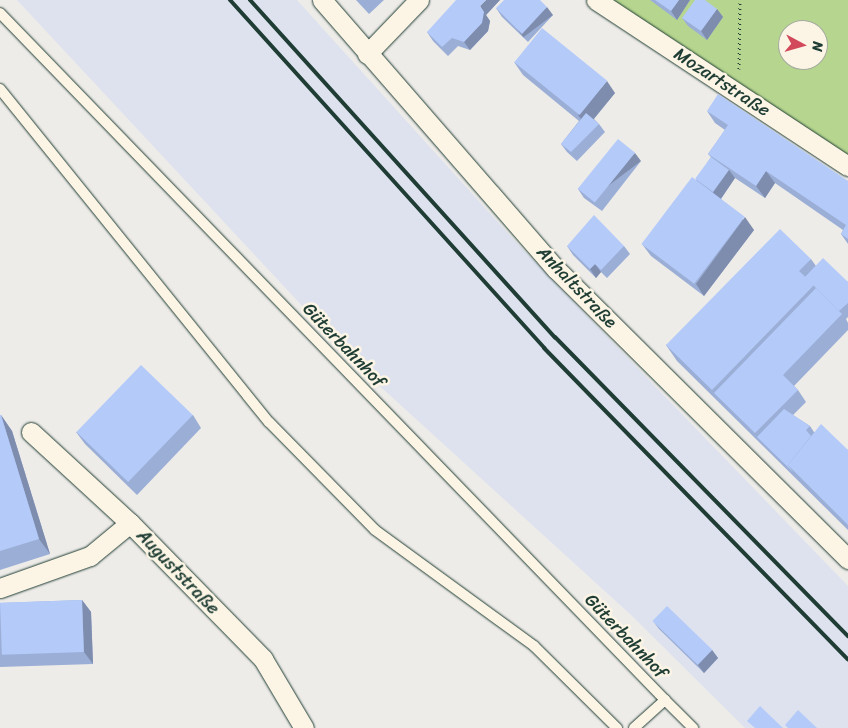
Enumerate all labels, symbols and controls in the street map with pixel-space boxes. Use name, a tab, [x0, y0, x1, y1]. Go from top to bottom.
north arrow	[778, 20, 828, 70]
text: N	[804, 40, 830, 53]
street label: Mozartstraße	[670, 43, 774, 121]
street label: Anhaltstraße	[532, 241, 622, 333]
street label: Güterbahnhof	[298, 298, 390, 392]
street label: Auguststraße	[132, 525, 224, 619]
street label: Güterbahnhof	[580, 589, 672, 683]

